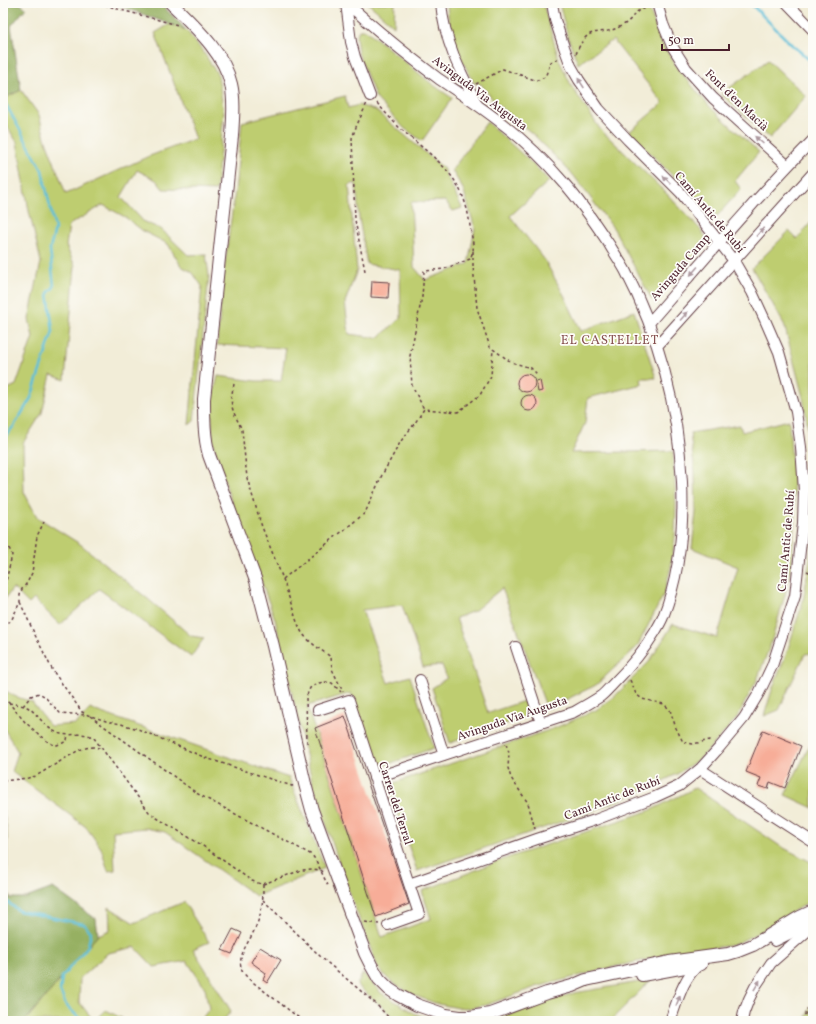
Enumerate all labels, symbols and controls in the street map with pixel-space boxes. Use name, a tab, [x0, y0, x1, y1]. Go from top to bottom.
scale bar	[662, 26, 729, 52]
text: 50 m	[668, 33, 694, 49]
street label: Avinguda Via Augusta	[429, 53, 530, 135]
street label: Font d'en Macià	[701, 66, 771, 135]
one-way arrow	[577, 78, 585, 88]
one-way arrow	[754, 135, 764, 144]
street label: Camí Antic de Rubí	[670, 169, 748, 257]
one-way arrow	[662, 175, 672, 184]
one-way arrow	[756, 226, 765, 237]
street label: Avinguda Camp	[647, 231, 714, 305]
one-way arrow	[689, 266, 698, 276]
one-way arrow	[679, 312, 688, 321]
district label: EL CASTELLET	[561, 332, 659, 350]
street label: Camí Antic de Rubí	[775, 489, 799, 592]
street label: Avinguda Via Augusta	[455, 693, 569, 745]
street label: Carrer del Terral	[374, 760, 416, 847]
street label: Camí Antic de Rubí	[562, 773, 663, 825]
one-way arrow	[753, 979, 760, 991]
one-way arrow	[675, 994, 681, 1006]

